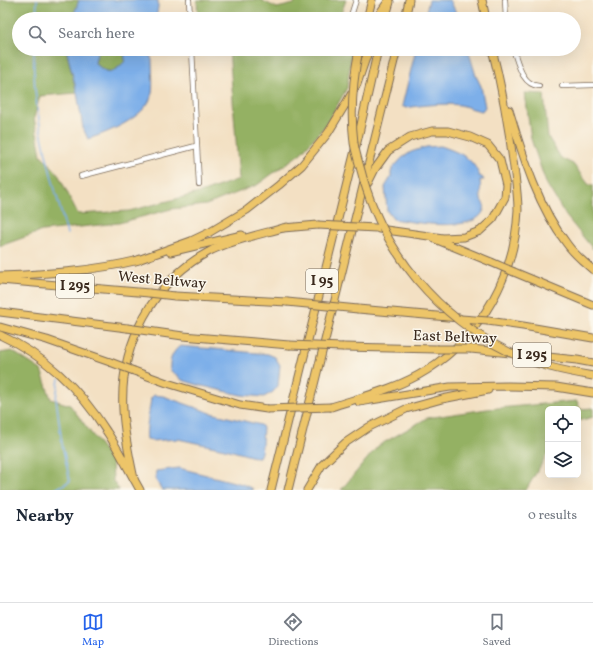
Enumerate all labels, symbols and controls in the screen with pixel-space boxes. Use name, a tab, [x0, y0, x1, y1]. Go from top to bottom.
search box	[12, 12, 581, 56]
icon: search	[26, 23, 48, 45]
text: Search here	[58, 24, 135, 45]
street label: West Beltway	[117, 267, 207, 295]
road number: I 95	[306, 269, 338, 293]
road number: I 295	[56, 274, 94, 298]
street label: East Beltway	[413, 326, 497, 350]
road number: I 295	[513, 343, 551, 367]
map controls	[545, 406, 581, 478]
button: locate	[545, 406, 581, 442]
button: layers	[545, 442, 581, 478]
text: Nearby	[16, 505, 74, 528]
text: 0 results	[528, 507, 577, 525]
tab: Map	[82, 611, 104, 650]
tab: Directions	[268, 611, 319, 650]
tab: Saved	[483, 611, 511, 650]

